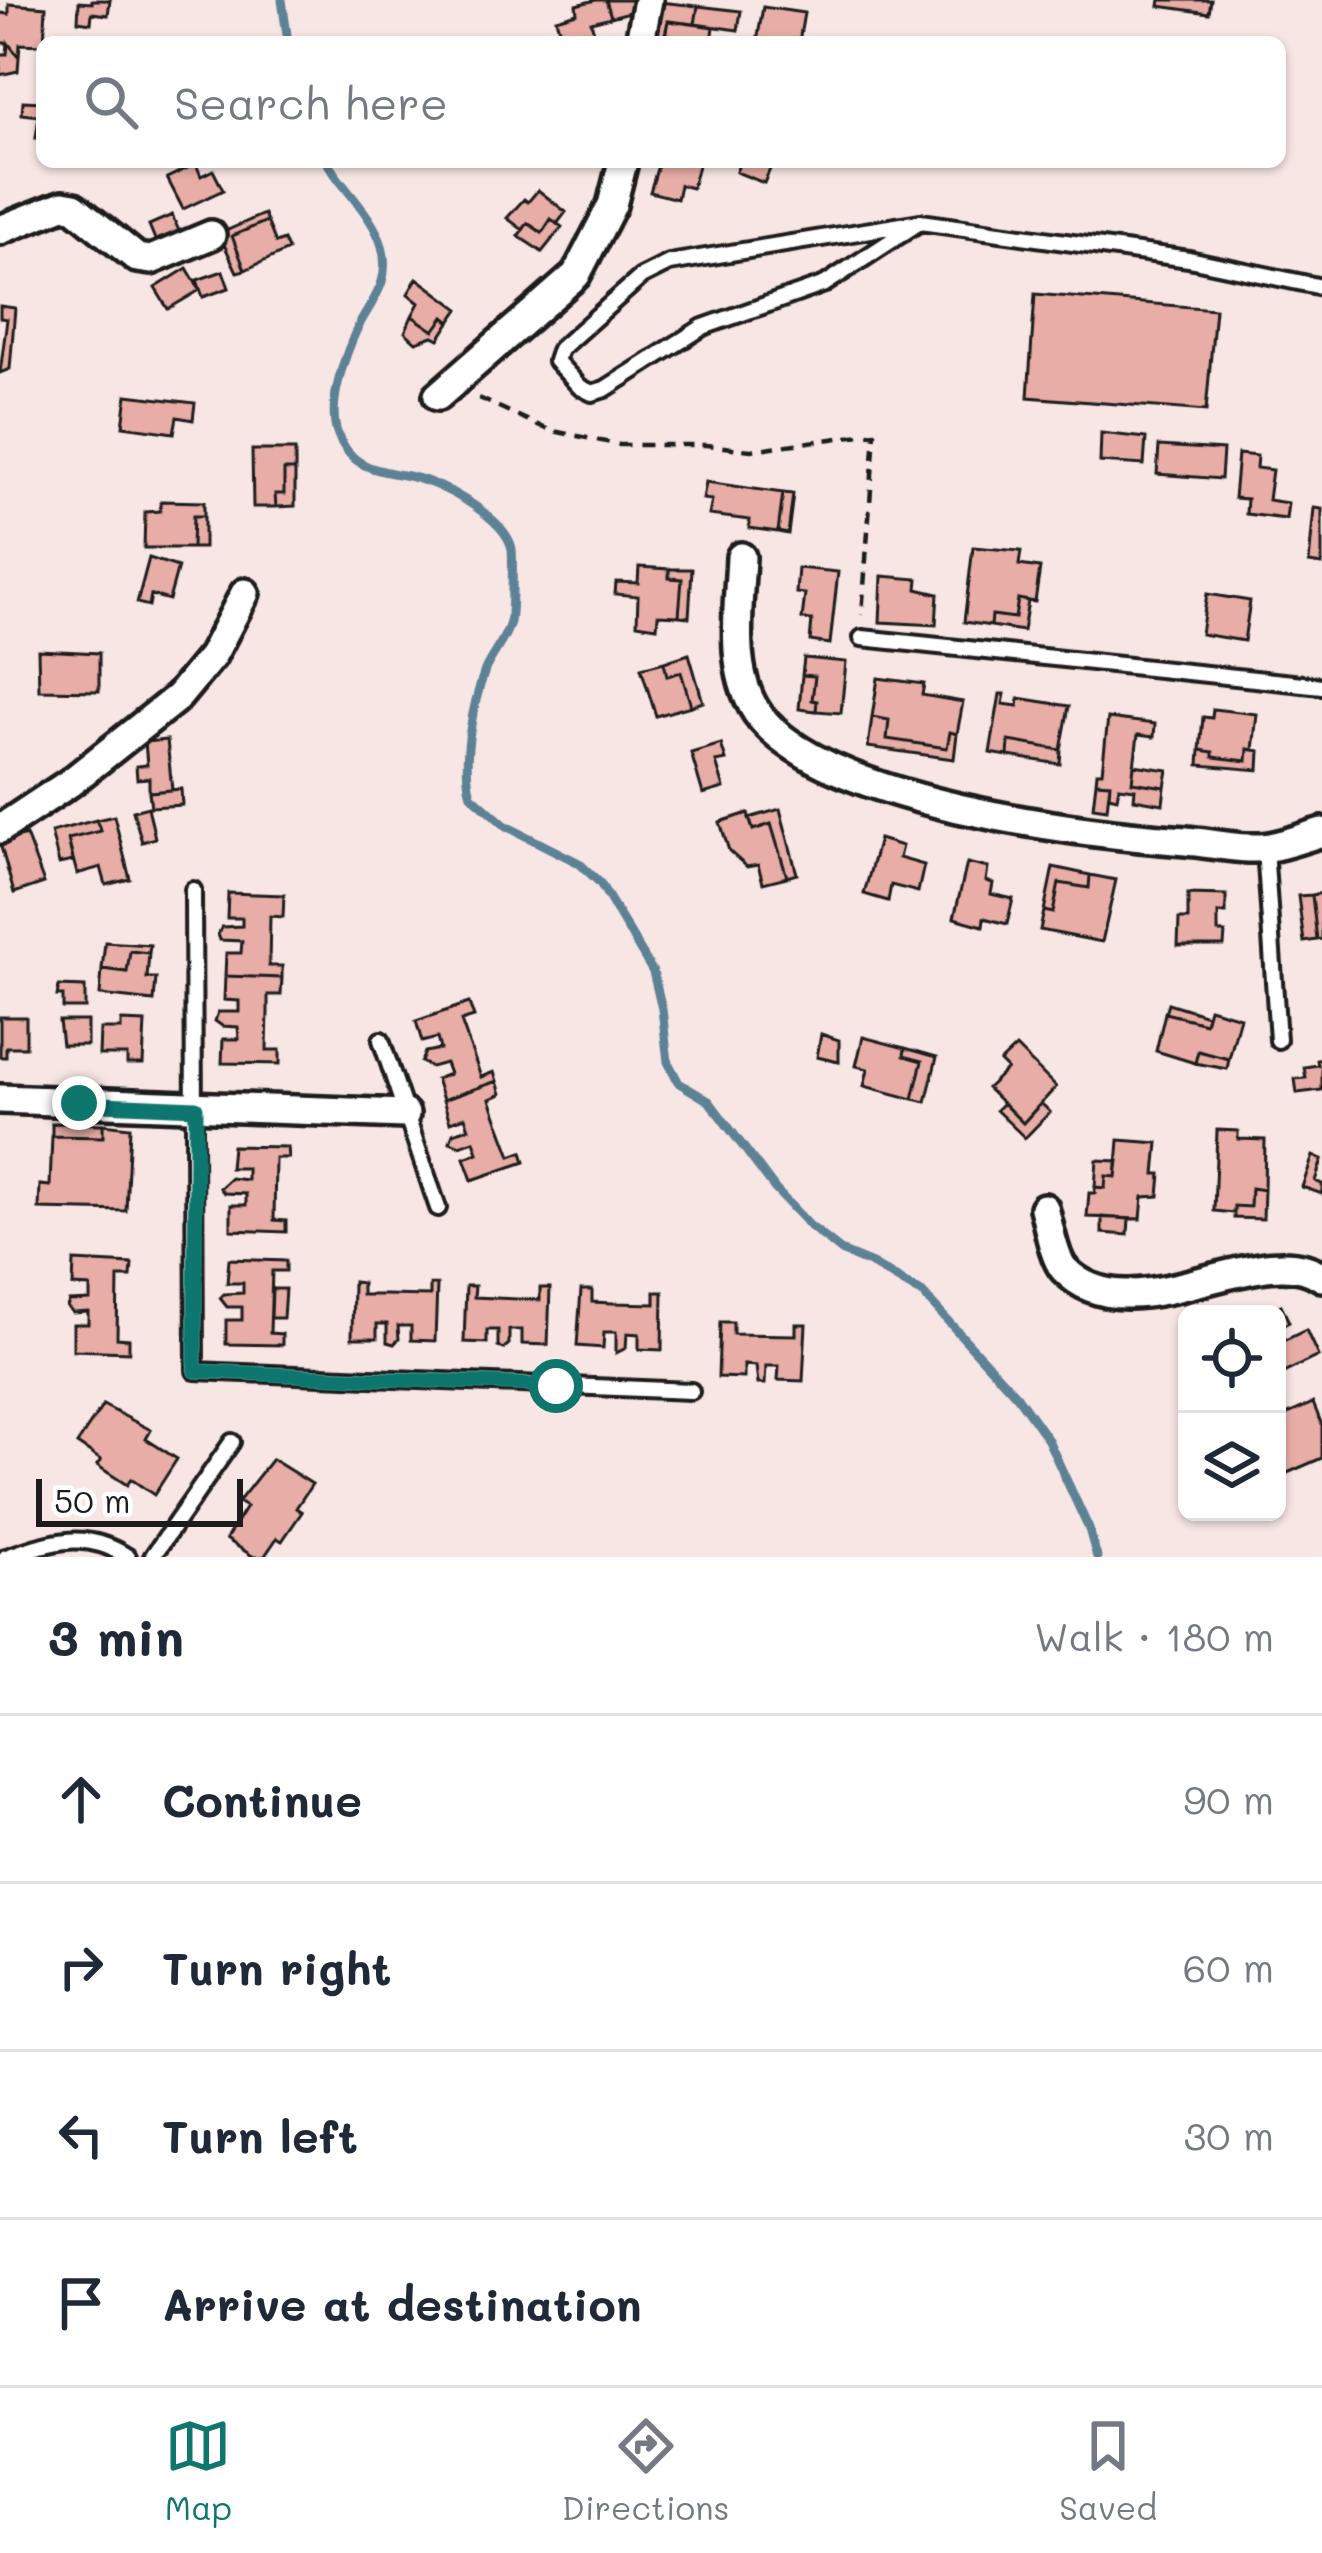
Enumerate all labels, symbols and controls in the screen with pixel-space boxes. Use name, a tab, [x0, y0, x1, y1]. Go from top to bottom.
search box	[36, 36, 1286, 168]
icon: search	[78, 69, 144, 135]
text: Search here	[174, 73, 448, 131]
route end	[52, 1076, 106, 1130]
map controls	[1178, 1305, 1286, 1521]
button: locate	[1178, 1305, 1286, 1413]
route start	[529, 1359, 583, 1413]
button: layers	[1178, 1413, 1286, 1521]
scale bar	[36, 1473, 243, 1526]
text: 50 m	[54, 1478, 130, 1521]
text: 3 min	[48, 1602, 184, 1669]
text: Walk · 180 m	[1034, 1610, 1274, 1661]
icon: ahead	[48, 1766, 114, 1832]
text: Continue	[162, 1770, 362, 1828]
text: 90 m	[1183, 1773, 1274, 1824]
icon: right	[48, 1934, 114, 2000]
text: Turn right	[162, 1938, 391, 1996]
text: 60 m	[1183, 1941, 1274, 1992]
icon: left	[48, 2102, 114, 2168]
text: Turn left	[162, 2106, 358, 2164]
text: 30 m	[1184, 2109, 1274, 2160]
icon: arrive	[48, 2270, 114, 2336]
text: Arrive at destination	[162, 2274, 642, 2332]
tab: Map	[165, 2413, 232, 2528]
tab: Directions	[562, 2413, 729, 2528]
tab: Saved	[1059, 2413, 1157, 2528]

